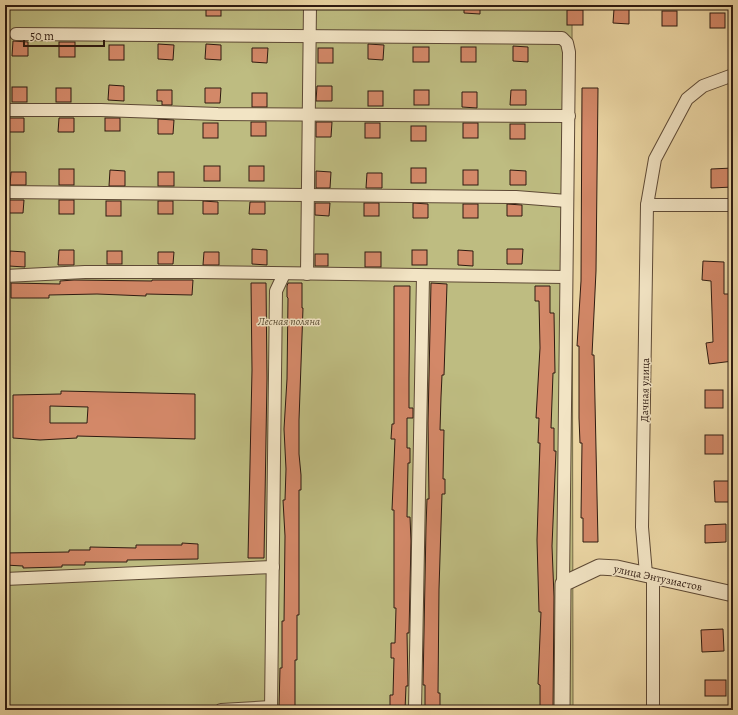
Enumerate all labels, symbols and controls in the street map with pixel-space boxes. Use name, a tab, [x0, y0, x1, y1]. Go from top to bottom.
scale bar	[24, 22, 104, 48]
text: 50 m	[30, 28, 54, 44]
park label: Лесная поляна	[257, 314, 320, 329]
street label: Дачная улица	[637, 357, 653, 422]
street label: улица Энтузиастов	[611, 561, 704, 595]

